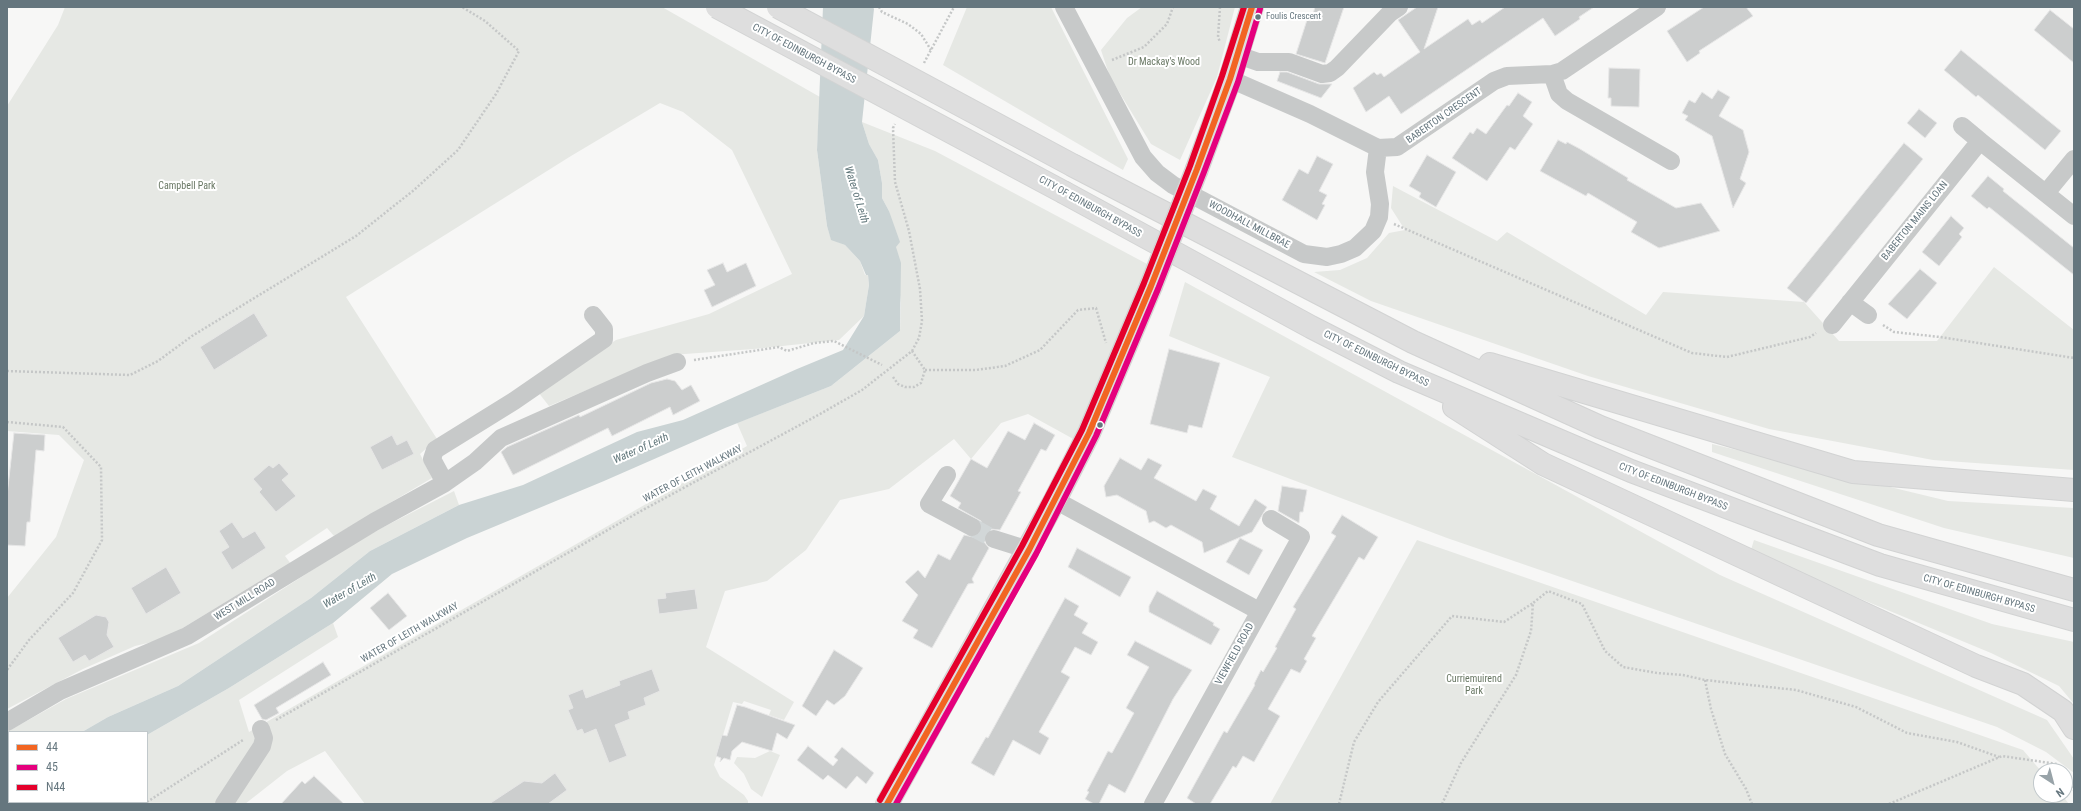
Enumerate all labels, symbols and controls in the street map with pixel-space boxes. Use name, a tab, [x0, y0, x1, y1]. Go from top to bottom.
marker: Foulis Crescent	[1253, 12, 1263, 22]
place label: Foulis Crescent	[1266, 12, 1321, 22]
street label: CITY OF EDINBURGH BYPASS	[750, 22, 858, 86]
park label: Dr Mackay's Wood	[1128, 56, 1200, 68]
street label: BABERTON CRESCENT	[1404, 86, 1484, 146]
water label: Water of Leith	[841, 165, 871, 225]
street label: CITY OF EDINBURGH BYPASS	[1037, 174, 1143, 240]
street label: BABERTON MAINS LOAN	[1879, 179, 1951, 263]
park label: Campbell Park	[158, 180, 216, 192]
street label: WOODHALL MILLBRAE	[1206, 199, 1292, 251]
street label: CITY OF EDINBURGH BYPASS	[1321, 328, 1431, 390]
unlabelled marker	[1095, 420, 1105, 430]
water label: Water of Leith	[611, 431, 671, 467]
street label: WATER OF LEITH WALKWAY	[641, 443, 745, 505]
street label: CITY OF EDINBURGH BYPASS	[1617, 461, 1729, 513]
water label: Water of Leith	[321, 571, 379, 611]
street label: CITY OF EDINBURGH BYPASS	[1922, 572, 2036, 616]
street label: WEST MILL ROAD	[212, 576, 278, 624]
street label: WATER OF LEITH WALKWAY	[359, 600, 461, 666]
street label: VIEWFIELD ROAD	[1213, 621, 1257, 687]
park label: Curriemuirend Park	[1446, 673, 1502, 696]
legend	[8, 731, 148, 803]
text: 44	[46, 740, 58, 754]
text: 45	[46, 760, 58, 774]
north arrow	[2033, 763, 2073, 803]
text: N44	[46, 780, 65, 794]
text: N	[2053, 785, 2066, 800]

